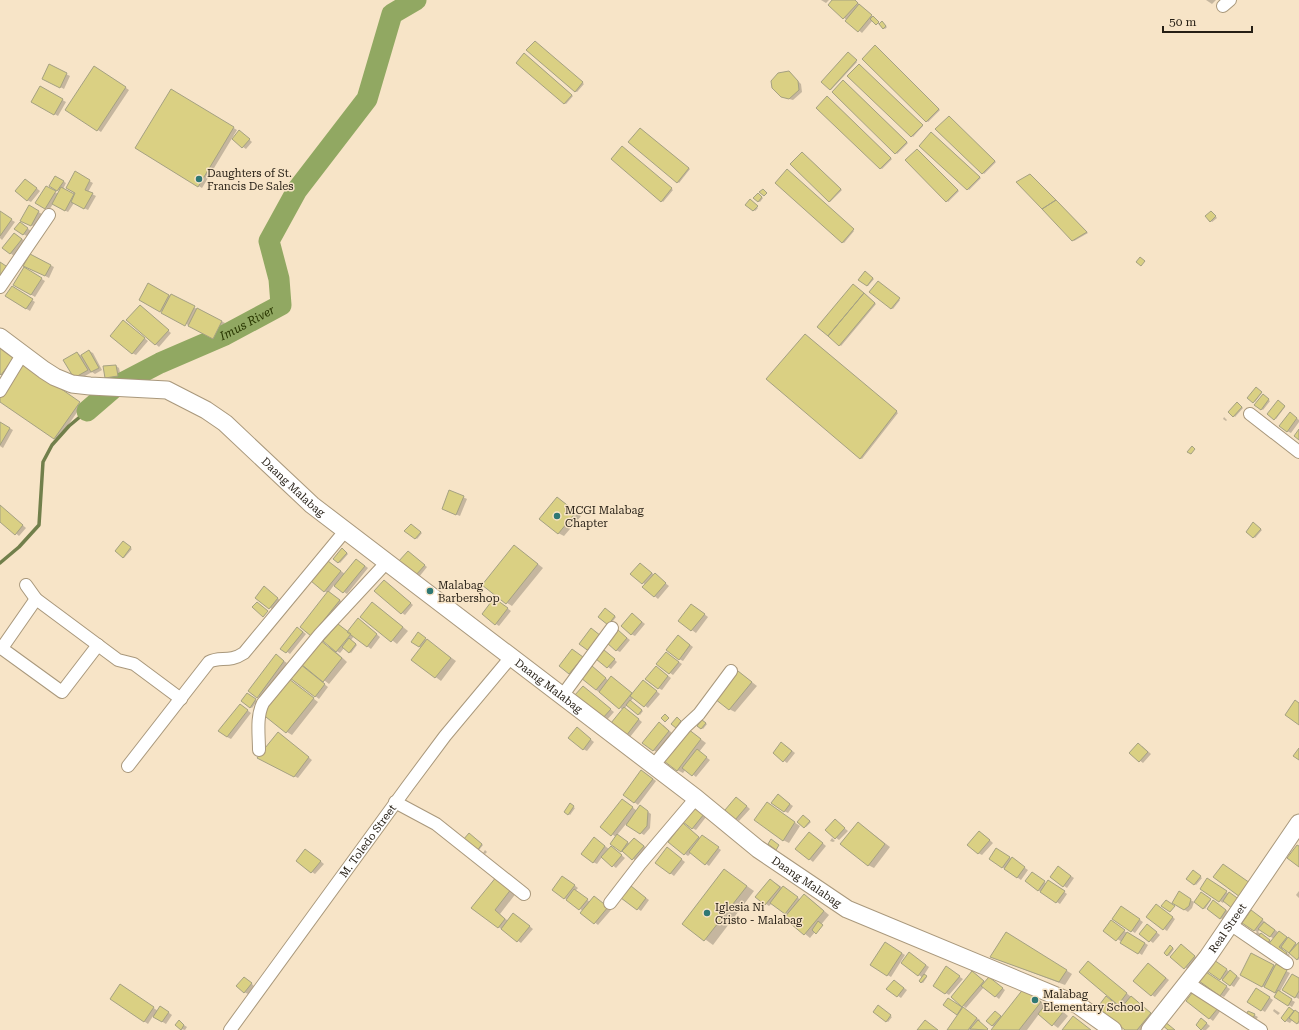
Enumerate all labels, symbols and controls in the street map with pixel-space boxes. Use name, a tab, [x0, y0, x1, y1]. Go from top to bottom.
scale bar	[1163, 8, 1252, 34]
text: 50 m	[1169, 15, 1196, 29]
place label: Daughters of St. Francis De Sales	[207, 167, 294, 193]
marker: Daughters of St. Francis De Sales	[194, 174, 204, 184]
water label: Imus River	[217, 303, 277, 344]
street label: Daang Malabag	[259, 454, 328, 520]
place label: MCGI Malabag Chapter	[565, 504, 644, 530]
marker: MCGI Malabag Chapter	[552, 511, 562, 521]
place label: Malabag Barbershop	[438, 579, 500, 605]
marker: Malabag Barbershop	[425, 586, 435, 596]
street label: Daang Malabag	[513, 656, 586, 716]
street label: M. Toledo Street	[337, 802, 399, 880]
street label: Daang Malabag	[769, 854, 845, 910]
place label: Iglesia Ni Cristo - Malabag	[715, 901, 803, 927]
street label: Real Street	[1206, 901, 1249, 955]
marker: Iglesia Ni Cristo - Malabag	[702, 908, 712, 918]
place label: Malabag Elementary School	[1043, 988, 1144, 1014]
marker: Malabag Elementary School	[1030, 995, 1040, 1005]

